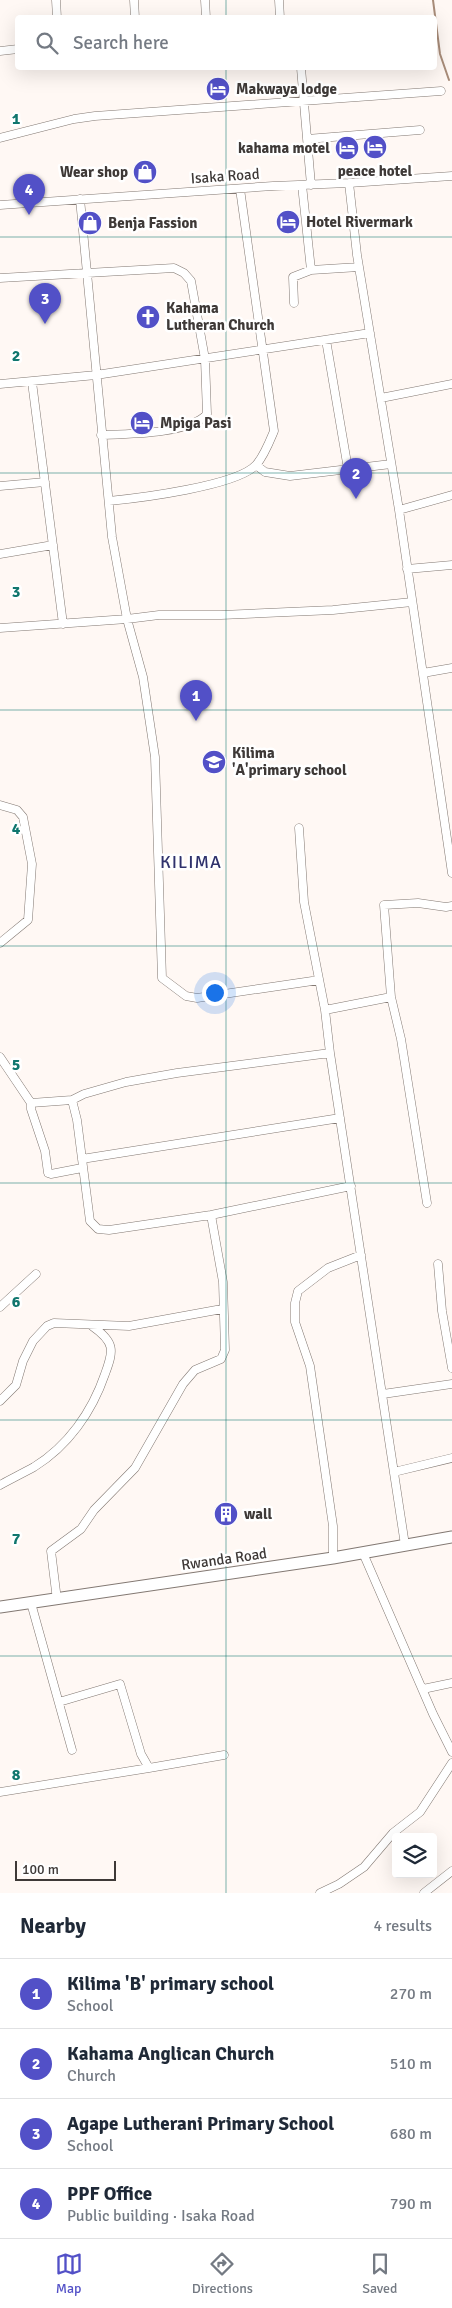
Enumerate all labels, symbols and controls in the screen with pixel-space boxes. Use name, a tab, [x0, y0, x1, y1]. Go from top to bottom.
search box	[15, 15, 437, 70]
icon: search	[33, 29, 61, 57]
text: Search here	[73, 31, 169, 55]
hotel icon: Makwaya lodge	[205, 76, 231, 102]
place label: Makwaya lodge	[236, 80, 337, 98]
text: 1	[12, 109, 21, 129]
hotel icon: peace hotel	[362, 134, 388, 160]
hotel icon: kahama motel	[334, 135, 360, 161]
place label: kahama motel	[238, 139, 330, 157]
shop icon: Wear shop	[132, 159, 158, 185]
place label: peace hotel	[338, 162, 413, 180]
place label: Wear shop	[60, 163, 128, 181]
street label: Isaka Road	[190, 165, 260, 187]
pin: 4	[13, 174, 45, 215]
hotel icon: Hotel Rivermark	[275, 209, 301, 235]
shop icon: Benja Fassion	[77, 210, 103, 236]
place label: Hotel Rivermark	[306, 213, 413, 231]
place label: Benja Fassion	[108, 214, 197, 232]
pin: 3	[29, 283, 61, 324]
place label: Kahama Lutheran Church	[166, 299, 275, 334]
church icon: Kahama Lutheran Church	[135, 304, 161, 330]
text: 2	[12, 346, 20, 366]
hotel icon: Mpiga Pasi	[129, 410, 155, 436]
place label: Mpiga Pasi	[160, 414, 231, 432]
pin: 2	[340, 458, 372, 499]
text: 3	[12, 582, 20, 602]
pin: 1	[180, 680, 212, 721]
place label: Kilima 'A'primary school	[232, 744, 347, 779]
school or university icon: Kilima 'A'primary school	[201, 749, 227, 775]
text: 4	[12, 819, 21, 839]
district label: KILIMA	[160, 851, 222, 873]
your location	[202, 980, 228, 1006]
text: 5	[12, 1055, 20, 1075]
text: 6	[12, 1292, 21, 1312]
building icon: wall	[213, 1501, 239, 1527]
place label: wall	[244, 1505, 272, 1523]
text: 7	[12, 1529, 21, 1549]
street label: Rwanda Road	[180, 1544, 268, 1574]
text: 8	[12, 1765, 21, 1785]
map controls	[392, 1833, 437, 1878]
button: layers	[392, 1833, 437, 1878]
scale bar	[15, 1858, 116, 1881]
text: 100 m	[22, 1861, 59, 1878]
text: Nearby	[20, 1913, 86, 1939]
text: 4 results	[373, 1916, 432, 1936]
text: Kilima 'B' primary school	[67, 1972, 274, 1996]
text: 1	[32, 1984, 40, 2004]
text: 270 m	[390, 1984, 432, 2004]
text: School	[67, 1996, 113, 2016]
text: Kahama Anglican Church	[67, 2042, 274, 2066]
text: 2	[32, 2054, 40, 2074]
text: 510 m	[390, 2054, 432, 2074]
text: Church	[67, 2066, 116, 2086]
text: Agape Lutherani Primary School	[67, 2112, 334, 2136]
text: 3	[32, 2124, 40, 2144]
text: 680 m	[390, 2124, 432, 2144]
text: School	[67, 2136, 113, 2156]
text: PPF Office	[67, 2182, 152, 2206]
text: 4	[32, 2194, 40, 2214]
text: 790 m	[390, 2194, 432, 2214]
text: Public building · Isaka Road	[67, 2206, 255, 2226]
tab: Map	[55, 2250, 83, 2297]
tab: Directions	[192, 2250, 253, 2297]
tab: Saved	[362, 2250, 397, 2297]

